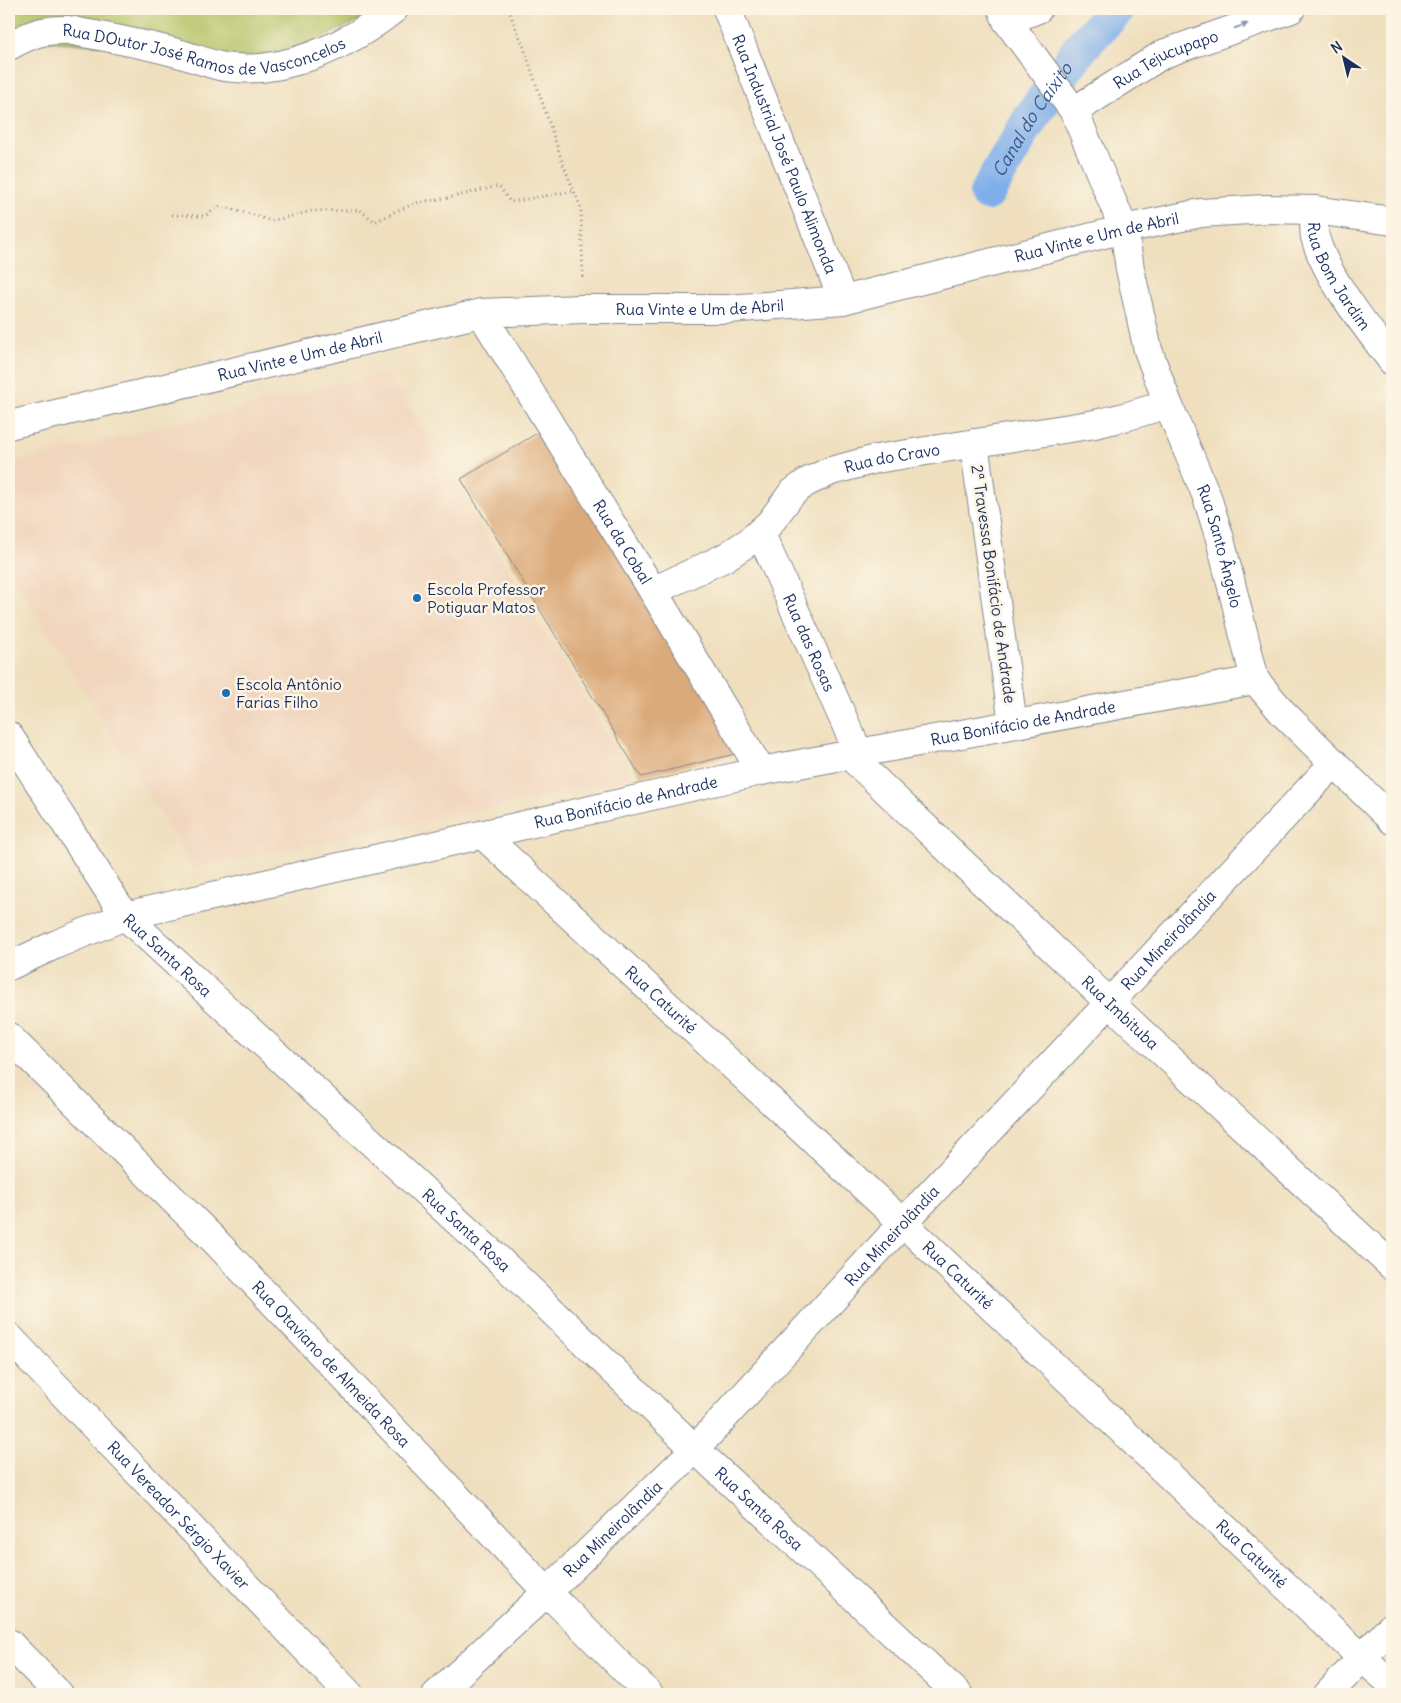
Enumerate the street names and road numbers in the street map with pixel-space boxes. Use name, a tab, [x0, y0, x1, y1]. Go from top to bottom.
street label: Rua DOutor José Ramos de Vasconcelos	[62, 20, 349, 79]
street label: Rua Tejucupapo	[1109, 25, 1221, 93]
street label: Rua Industrial José Paulo Alimonda	[728, 31, 841, 276]
street label: Rua Vinte e Um de Abril	[1012, 208, 1181, 266]
street label: Rua Bom Jardim	[1304, 222, 1375, 334]
street label: Rua Vinte e Um de Abril	[616, 295, 785, 319]
street label: Rua Vinte e Um de Abril	[216, 327, 384, 385]
street label: Rua do Cravo	[842, 439, 941, 477]
street label: 2ª Travessa Bonifácio de Andrade	[967, 463, 1021, 705]
street label: Rua Santo Ângelo	[1193, 481, 1247, 610]
street label: Rua da Cobal	[589, 496, 656, 588]
street label: Rua das Rosas	[779, 591, 840, 694]
street label: Rua Bonifácio de Andrade	[929, 696, 1117, 750]
street label: Rua Bonifácio de Andrade	[532, 771, 719, 832]
street label: Rua Mineirolândia	[1117, 886, 1220, 994]
street label: Rua Santa Rosa	[119, 909, 216, 1001]
street label: Rua Caturité	[621, 961, 701, 1038]
street label: Rua Imbituba	[1078, 971, 1163, 1053]
street label: Rua Mineirolândia	[840, 1181, 943, 1290]
street label: Rua Santa Rosa	[418, 1184, 515, 1276]
street label: Rua Caturité	[918, 1237, 998, 1313]
street label: Rua Otaviano de Almeida Rosa	[248, 1276, 415, 1451]
street label: Rua Vereador Sérgio Xavier	[103, 1437, 254, 1594]
street label: Rua Santa Rosa	[711, 1463, 807, 1555]
street label: Rua Mineirolândia	[559, 1476, 666, 1581]
street label: Rua Caturité	[1212, 1515, 1292, 1592]

